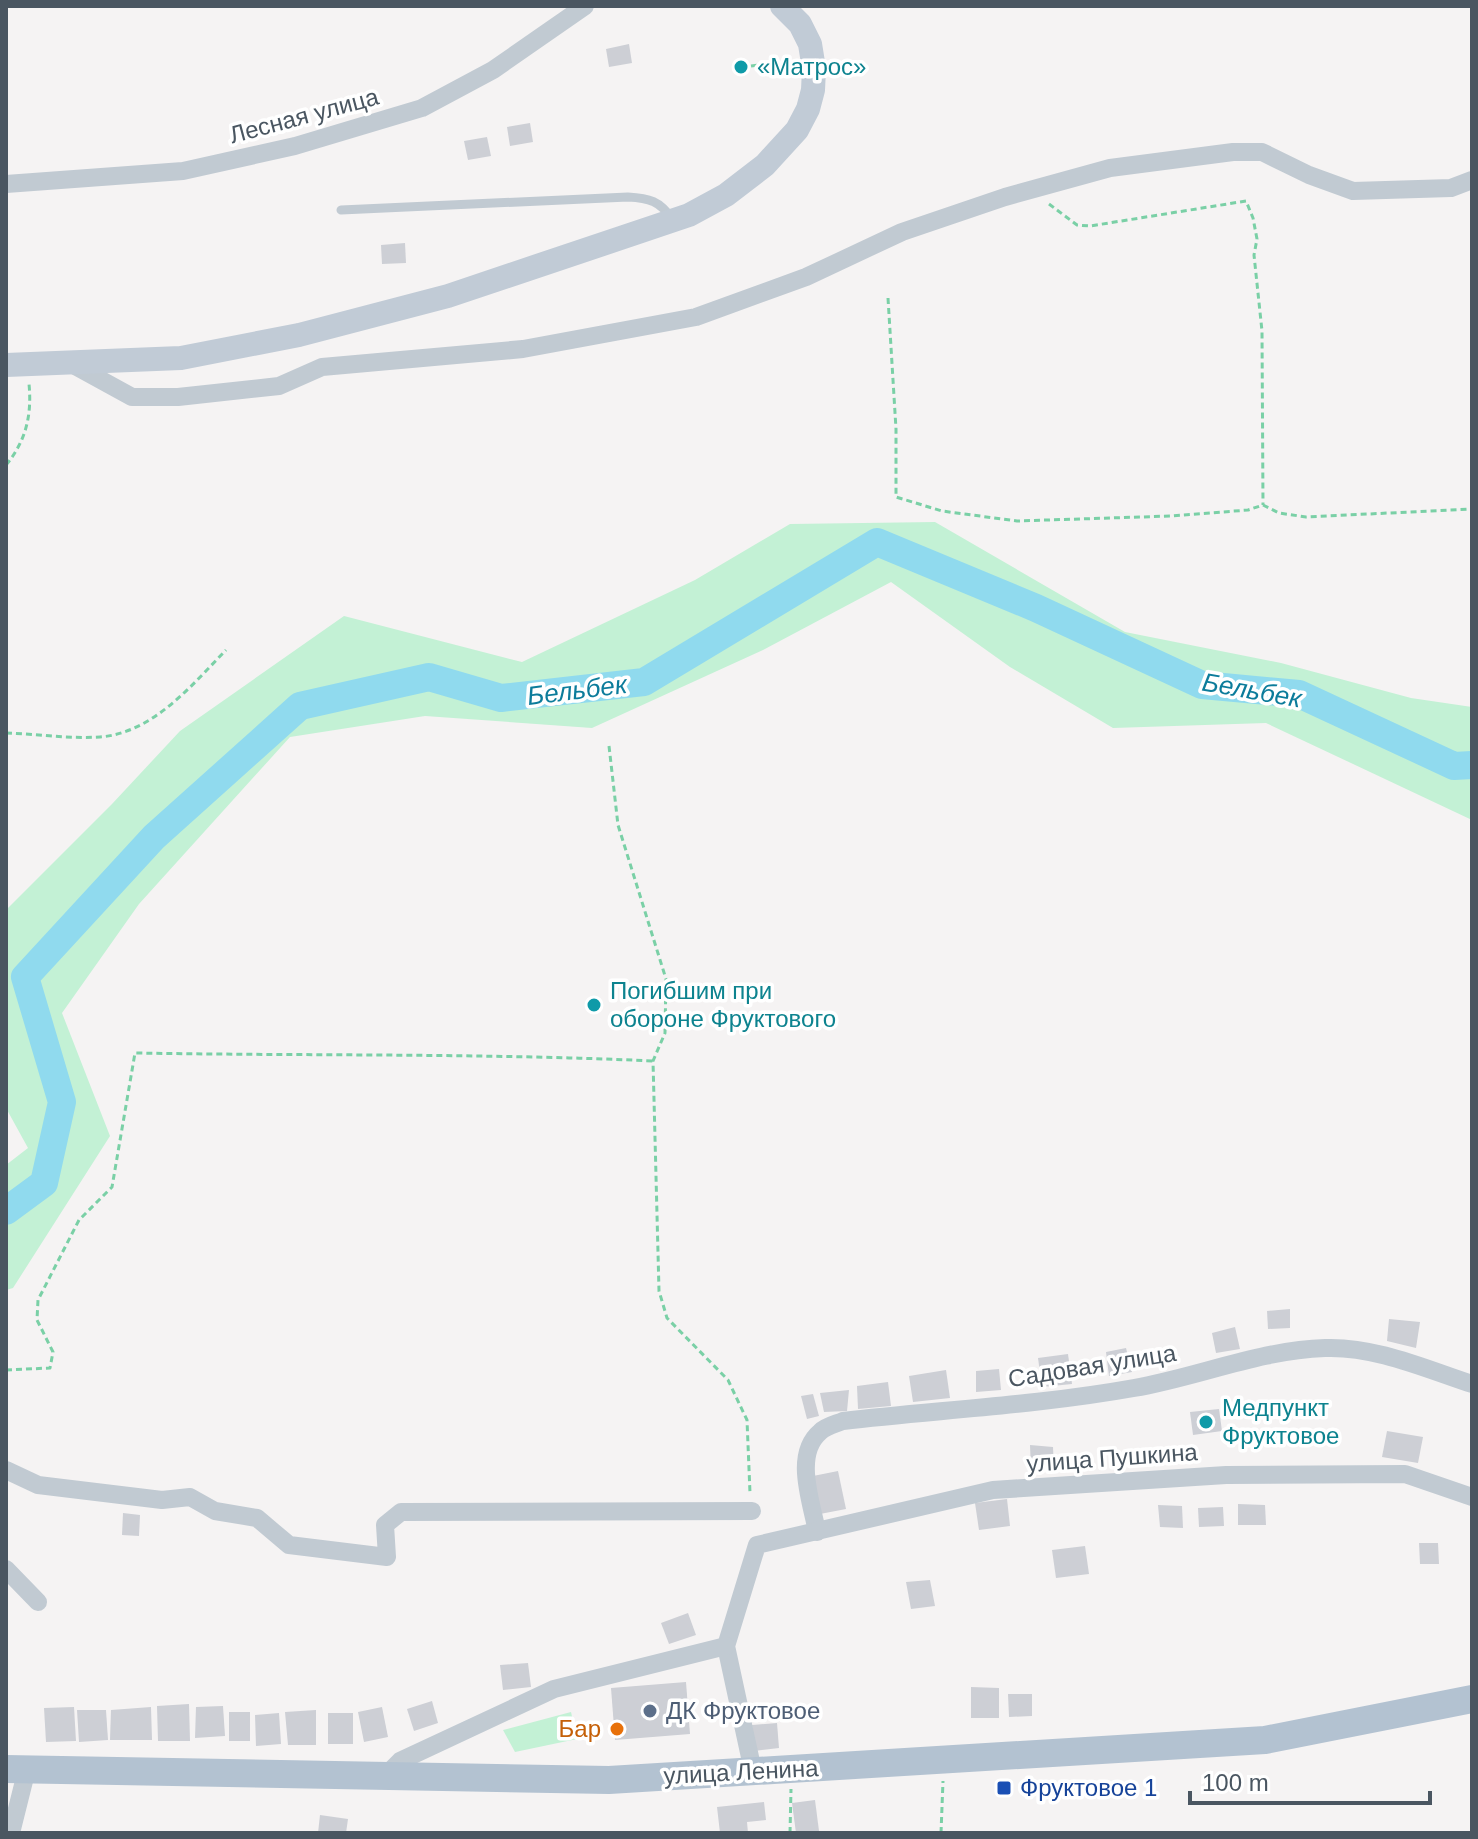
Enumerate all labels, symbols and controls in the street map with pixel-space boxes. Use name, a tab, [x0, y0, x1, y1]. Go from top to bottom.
place label: «Матрос»	[757, 53, 866, 80]
marker: «Матрос»	[732, 58, 750, 76]
street label: Лесная улица	[226, 82, 382, 148]
water label: Бельбек	[1200, 667, 1306, 714]
water label: Бельбек	[525, 669, 630, 711]
place label: Погибшим при обороне Фруктового	[610, 977, 836, 1032]
marker: Погибшим при обороне Фруктового	[585, 996, 603, 1014]
street label: Садовая улица	[1006, 1339, 1179, 1392]
place label: Медпункт Фруктовое	[1222, 1394, 1339, 1449]
marker: Медпункт Фруктовое	[1197, 1413, 1215, 1431]
street label: улица Пушкина	[1025, 1438, 1199, 1477]
place label: ДК Фруктовое	[666, 1697, 820, 1724]
marker: ДК Фруктовое	[641, 1702, 659, 1720]
place label: Бар	[559, 1715, 601, 1742]
marker: Бар	[608, 1720, 626, 1738]
street label: улица Ленина	[663, 1754, 820, 1789]
scale bar	[1190, 1755, 1430, 1805]
text: 100 m	[1202, 1769, 1269, 1796]
place label: Фруктовое 1	[1020, 1774, 1157, 1801]
marker: Фруктовое 1	[995, 1779, 1013, 1797]

